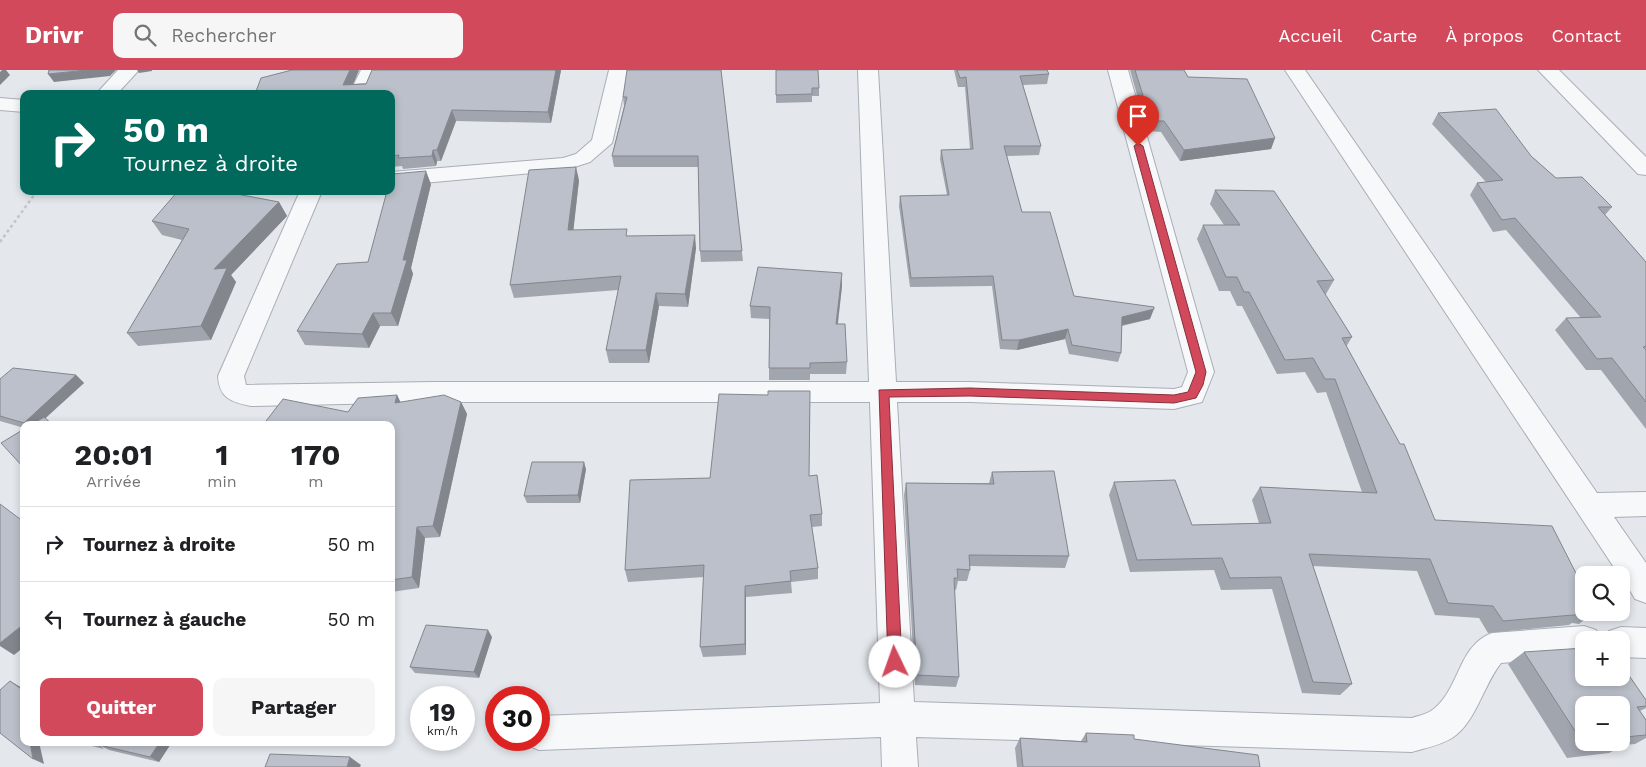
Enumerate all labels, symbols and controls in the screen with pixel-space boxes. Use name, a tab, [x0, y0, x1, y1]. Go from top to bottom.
search box	[113, 13, 463, 58]
text: Drivr	[25, 21, 83, 49]
icon: search	[131, 21, 159, 49]
text: Rechercher	[171, 24, 277, 47]
text: Accueil	[1279, 25, 1342, 46]
text: Carte	[1370, 25, 1417, 46]
text: À propos	[1445, 25, 1523, 46]
text: Contact	[1551, 25, 1621, 46]
pin	[1117, 95, 1159, 146]
icon: arrive	[1124, 102, 1152, 130]
text: 50 m	[123, 109, 209, 151]
icon: right	[40, 110, 105, 175]
text: Tournez à droite	[123, 151, 298, 176]
text: 20:01	[74, 437, 153, 472]
text: 1	[215, 437, 228, 472]
text: 170	[291, 437, 341, 472]
text: Arrivée	[86, 472, 141, 491]
text: min	[207, 472, 237, 491]
text: m	[308, 472, 323, 491]
icon: right	[40, 530, 68, 558]
text: Tournez à droite	[83, 533, 235, 556]
text: 50 m	[328, 533, 375, 556]
map controls	[1575, 566, 1630, 751]
button: search	[1575, 566, 1630, 621]
icon: left	[40, 605, 68, 633]
text: Tournez à gauche	[83, 608, 246, 631]
text: 50 m	[328, 608, 375, 631]
button: +	[1575, 631, 1630, 686]
position arrow	[868, 635, 920, 687]
button: Quitter	[40, 678, 203, 736]
button: Partager	[213, 678, 375, 736]
speed limit sign: 30	[485, 686, 550, 751]
button: −	[1575, 696, 1630, 751]
text: 19	[429, 698, 456, 727]
text: km/h	[427, 724, 458, 738]

